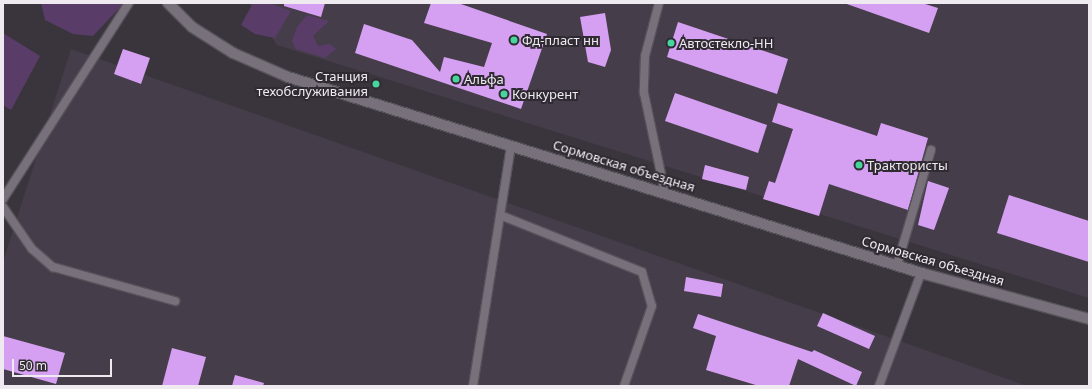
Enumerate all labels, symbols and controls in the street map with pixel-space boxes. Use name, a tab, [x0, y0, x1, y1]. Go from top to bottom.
place label: Фд-пласт нн	[522, 32, 599, 48]
marker: Фд-пласт нн	[509, 35, 519, 45]
place label: Автостекло-НН	[679, 35, 773, 51]
marker: Автостекло-НН	[666, 38, 676, 48]
place label: Станция техобслуживания	[257, 69, 368, 100]
place label: Альфа	[464, 71, 504, 87]
marker: Альфа	[451, 74, 461, 84]
marker: Станция техобслуживания	[371, 79, 381, 89]
place label: Конкурент	[512, 86, 578, 102]
marker: Конкурент	[499, 89, 509, 99]
street label: Сормовская объездная	[551, 137, 697, 195]
place label: Трактористы	[867, 157, 948, 173]
marker: Трактористы	[854, 160, 864, 170]
street label: Сормовская объездная	[860, 233, 1006, 289]
scale bar	[14, 351, 114, 377]
text: 50 m	[19, 357, 47, 374]

